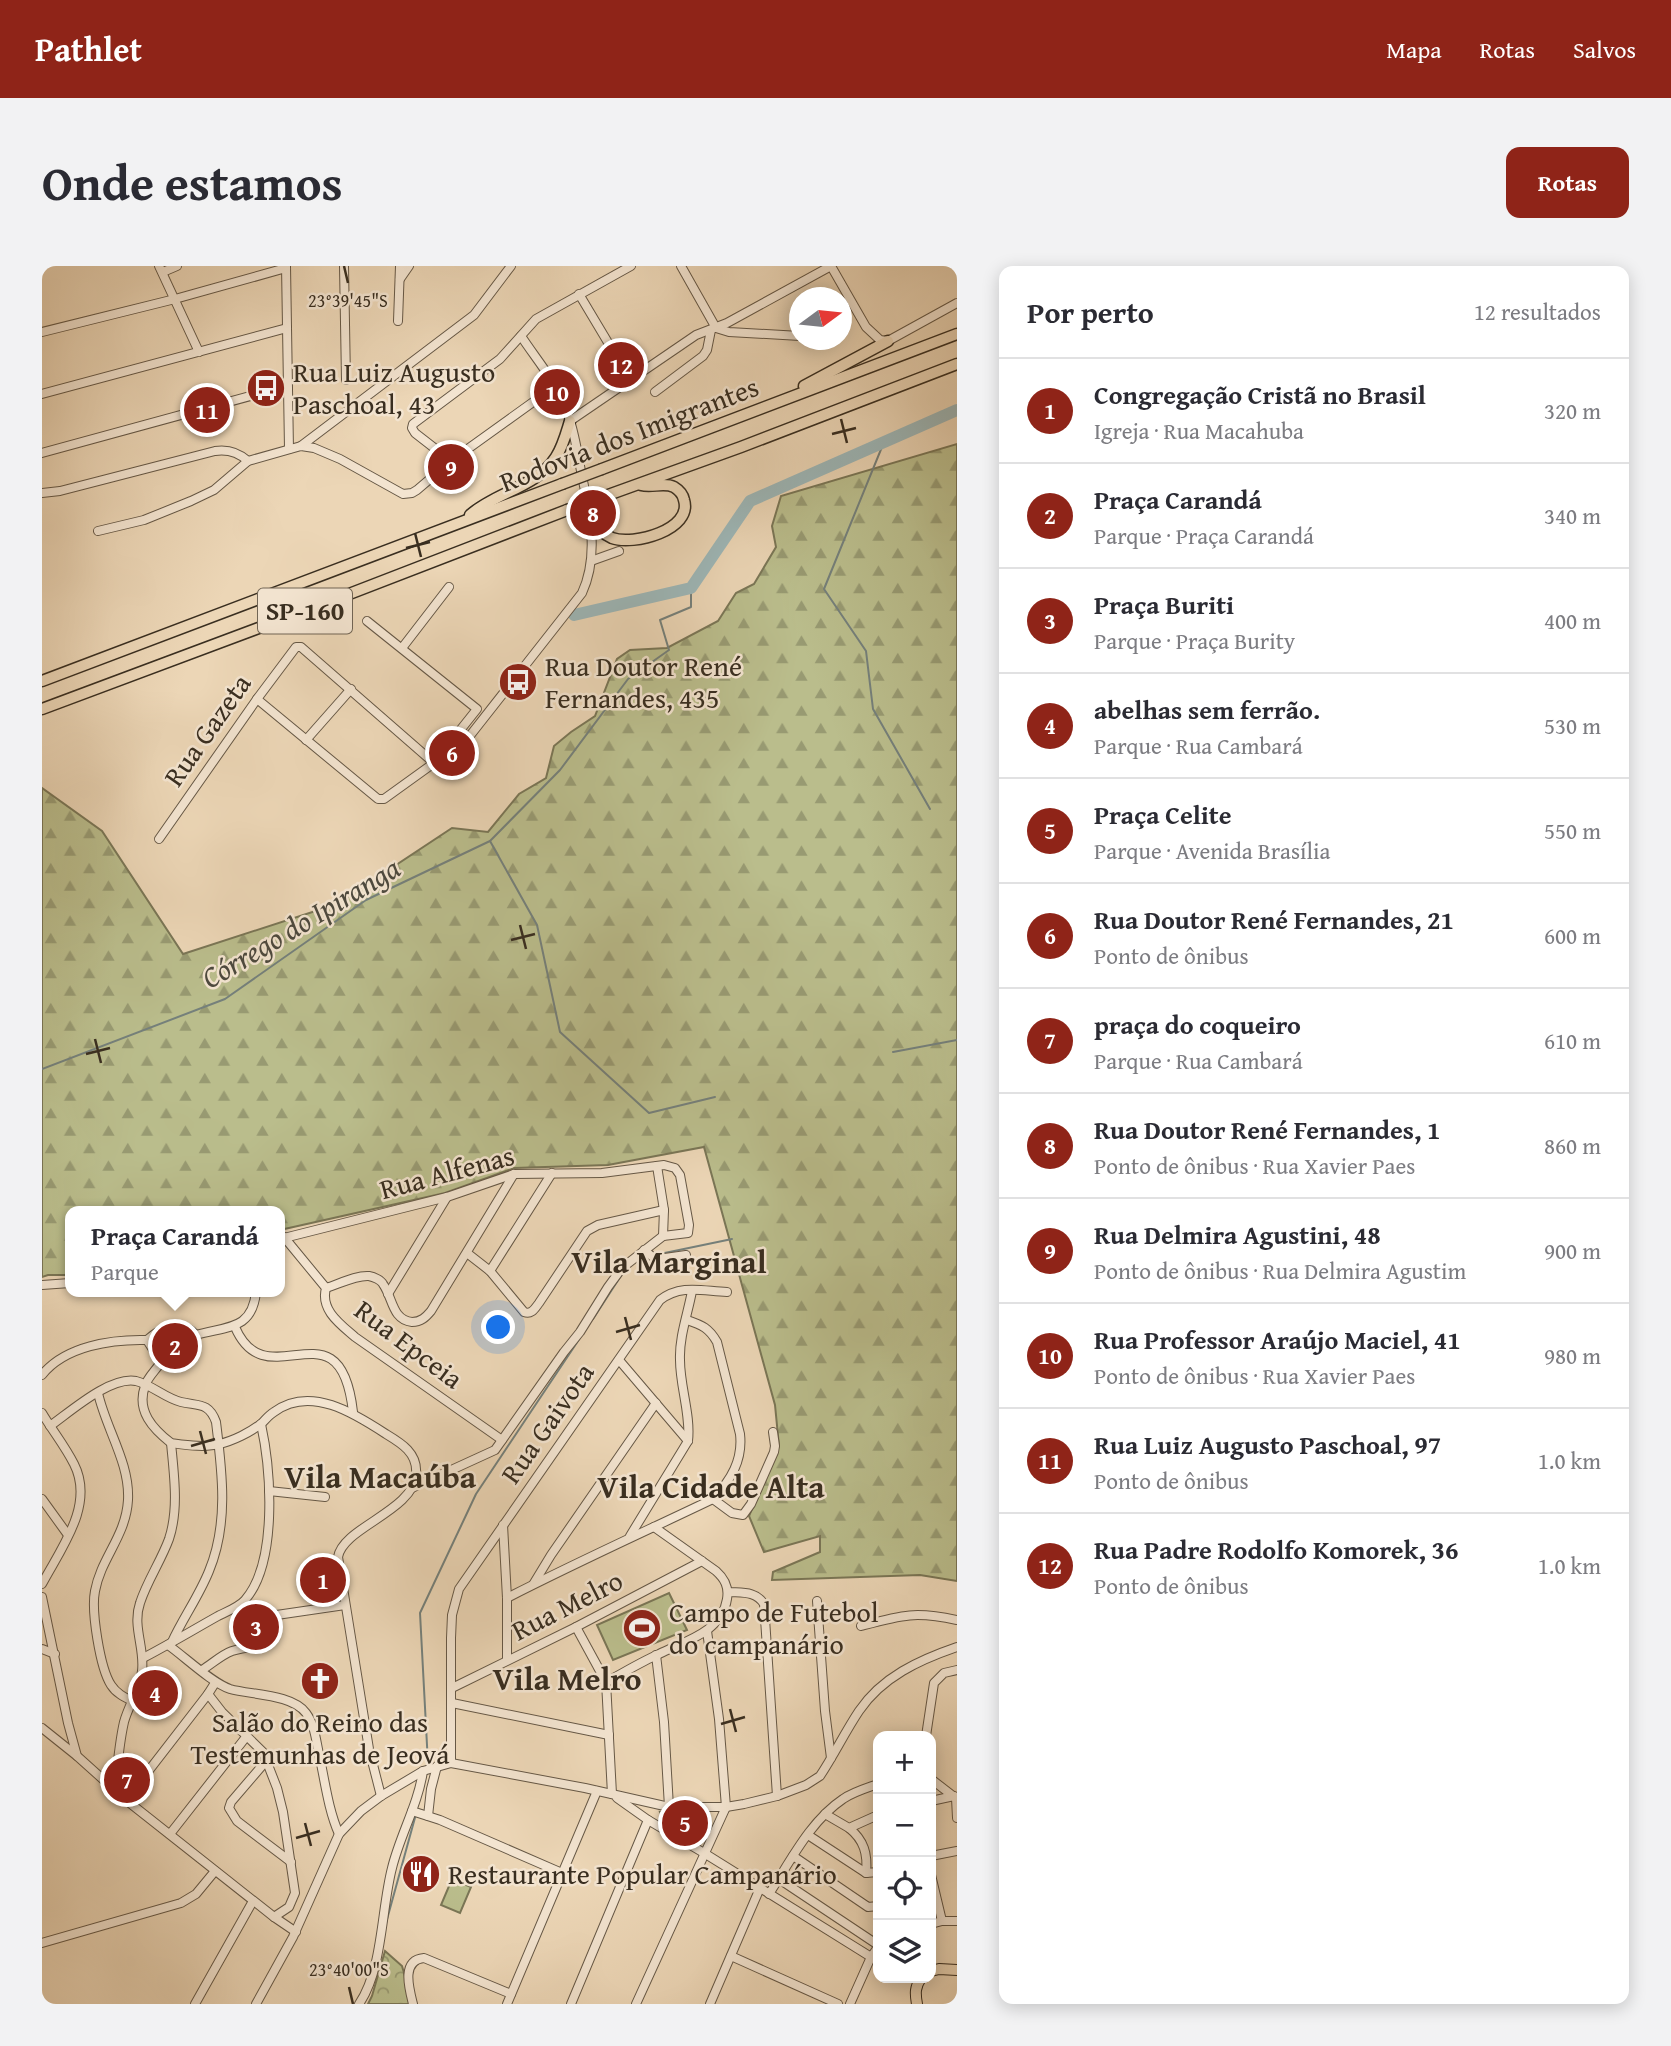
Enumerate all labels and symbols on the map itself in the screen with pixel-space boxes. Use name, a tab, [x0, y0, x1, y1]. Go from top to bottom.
text: 23°39'45"S	[308, 287, 388, 314]
north arrow	[789, 287, 852, 350]
pin: 12	[598, 339, 644, 391]
place label: Rua Luiz Augusto Paschoal, 43	[293, 351, 495, 424]
street label: Rodovia dos Imigrantes	[493, 365, 764, 502]
pin: 10	[534, 366, 580, 418]
bus stop icon: Rua Luiz Augusto Paschoal, 43	[245, 367, 287, 409]
pin: 11	[184, 384, 230, 436]
pin: 9	[428, 441, 474, 493]
pin: 8	[570, 487, 616, 539]
road number: SP-160	[258, 588, 352, 634]
place label: Rua Doutor René Fernandes, 435	[545, 645, 742, 718]
bus stop icon: Rua Doutor René Fernandes, 435	[497, 661, 539, 703]
street label: Rua Gazeta	[153, 665, 261, 794]
pin: 6	[429, 727, 475, 779]
water label: Córrego do Ipiranga	[193, 845, 408, 999]
street label: Rua Alfenas	[375, 1134, 519, 1209]
district label: Vila Marginal	[571, 1238, 767, 1285]
street label: Rua Epceia	[346, 1289, 473, 1399]
your location	[481, 1310, 515, 1344]
pin: 2	[152, 1320, 198, 1372]
street label: Rua Gaivota	[490, 1353, 604, 1491]
district label: Vila Macaúba	[284, 1453, 477, 1500]
district label: Vila Cidade Alta	[597, 1463, 825, 1510]
pin: 1	[300, 1554, 346, 1606]
street label: Rua Melro	[504, 1559, 630, 1650]
place label: Campo de Futebol do campanário	[669, 1591, 879, 1664]
pin: 3	[233, 1601, 279, 1653]
sports icon: Campo de Futebol do campanário	[621, 1607, 663, 1649]
district label: Vila Melro	[492, 1655, 642, 1702]
church icon: Salão do Reino das Testemunhas de Jeová	[299, 1660, 341, 1702]
pin: 4	[132, 1667, 178, 1719]
place label: Salão do Reino das Testemunhas de Jeová	[191, 1701, 450, 1774]
pin: 7	[104, 1754, 150, 1806]
pin: 5	[662, 1797, 708, 1849]
restaurant icon: Restaurante Popular Campanário	[400, 1853, 442, 1895]
place label: Restaurante Popular Campanário	[448, 1853, 837, 1894]
text: 23°40'00"S	[309, 1956, 389, 1983]

